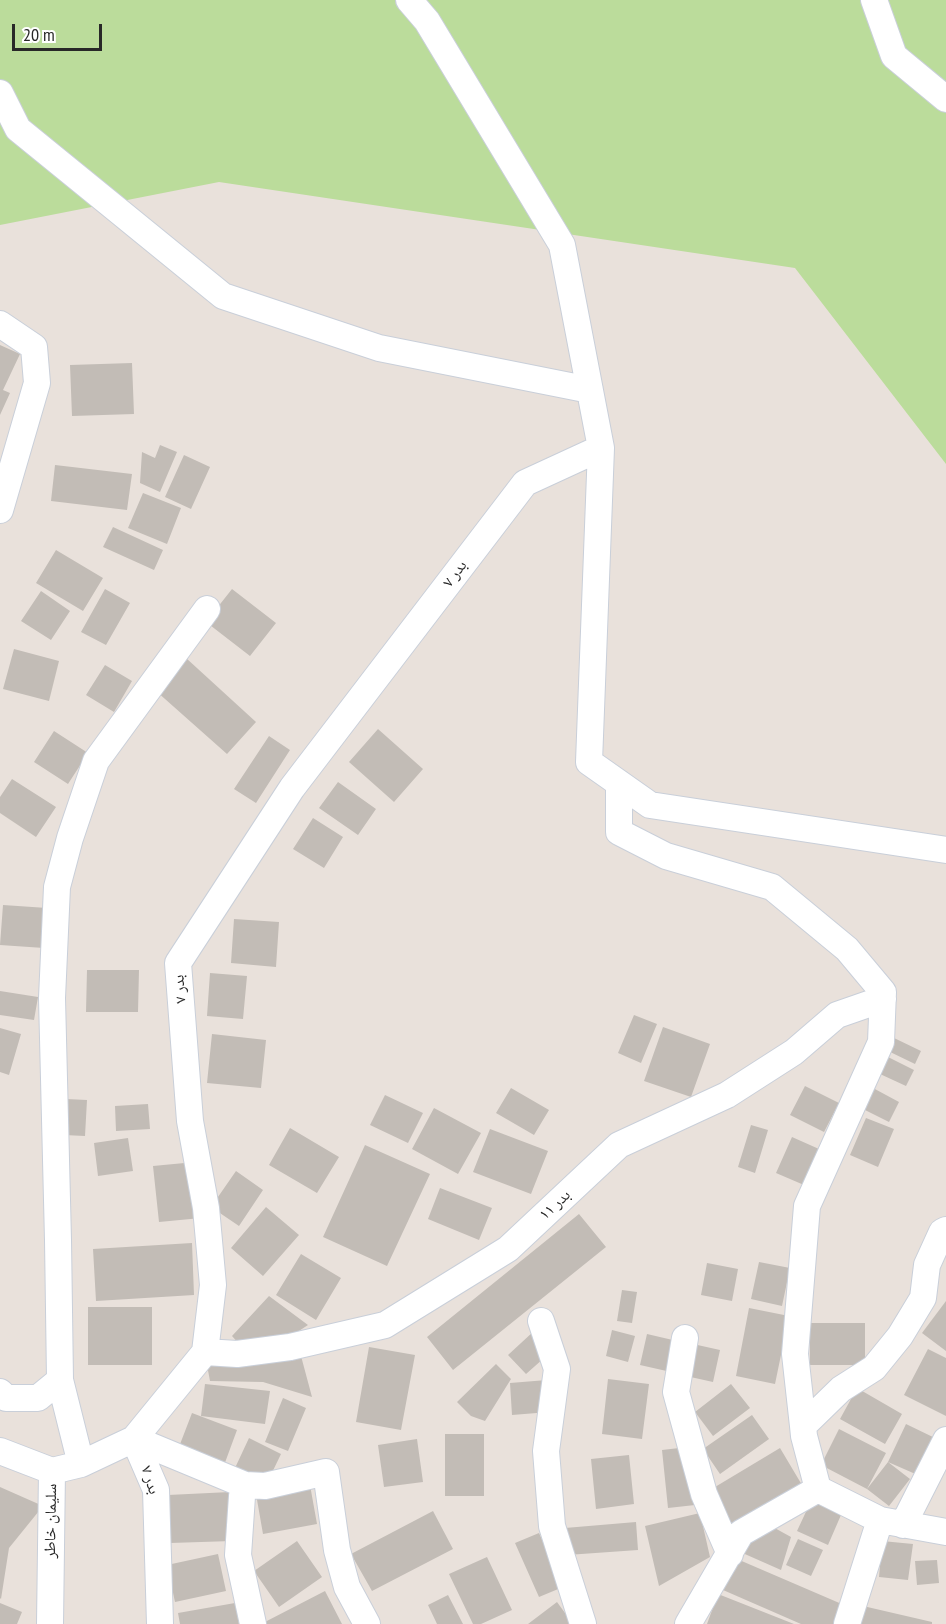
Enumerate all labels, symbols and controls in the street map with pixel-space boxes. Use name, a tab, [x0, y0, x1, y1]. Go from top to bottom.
scale bar	[15, 12, 105, 50]
text: 20 m	[23, 23, 55, 46]
street label: بدر ۷	[439, 557, 471, 591]
street label: بدر ۷	[169, 974, 191, 1004]
street label: بدر ۱۱	[535, 1186, 575, 1224]
street label: بدر ۷	[136, 1463, 164, 1497]
street label: سلیمان خاطر	[41, 1483, 61, 1559]

